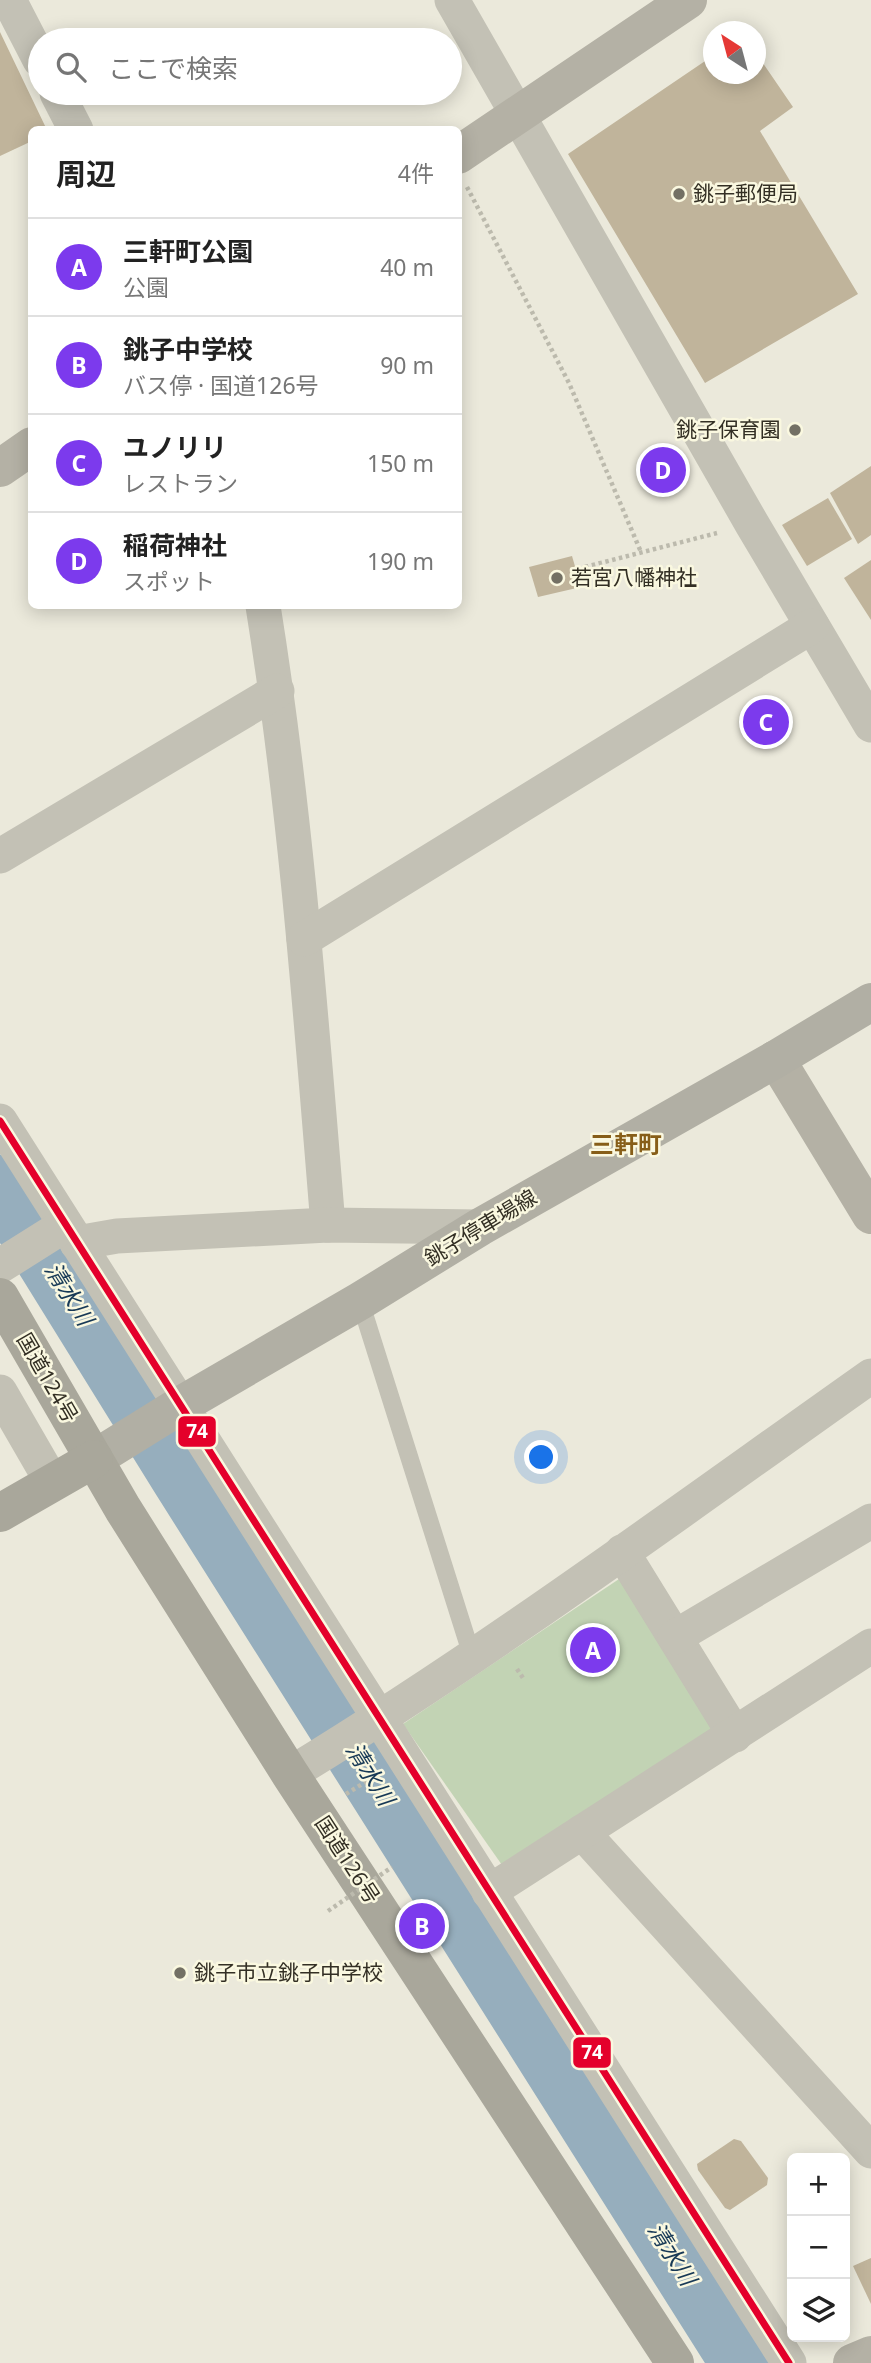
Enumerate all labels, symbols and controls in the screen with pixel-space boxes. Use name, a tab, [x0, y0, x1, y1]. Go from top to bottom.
north arrow	[703, 21, 766, 84]
search box	[28, 28, 462, 105]
icon: search	[52, 48, 90, 86]
text: ここで検索	[108, 50, 238, 86]
text: 周辺	[56, 153, 116, 194]
text: 4件	[398, 157, 434, 189]
place label: 銚子郵便局	[693, 179, 798, 207]
marker: 銚子郵便局	[671, 186, 687, 202]
text: 三軒町公園	[123, 233, 253, 269]
text: A	[71, 251, 87, 283]
text: 40 m	[380, 251, 434, 283]
text: 公園	[123, 271, 169, 303]
text: 銚子中学校	[123, 331, 253, 367]
text: B	[71, 349, 87, 381]
text: 90 m	[380, 349, 434, 381]
text: バス停 · 国道126号	[123, 369, 319, 401]
place label: 銚子保育園	[676, 415, 781, 443]
marker: 銚子保育園	[787, 422, 803, 438]
text: ユノリリ	[123, 429, 227, 465]
pin: D	[640, 444, 686, 496]
text: C	[72, 447, 86, 479]
text: 150 m	[367, 447, 434, 479]
text: レストラン	[123, 467, 238, 499]
text: 稲荷神社	[123, 527, 227, 563]
text: D	[71, 545, 87, 577]
text: 190 m	[367, 545, 434, 577]
place label: 若宮八幡神社	[571, 563, 697, 591]
text: スポット	[123, 565, 215, 597]
marker: 若宮八幡神社	[549, 570, 565, 586]
pin: C	[743, 696, 789, 748]
district label: 三軒町	[590, 1127, 662, 1160]
street label: 銚子停車場線	[419, 1183, 542, 1272]
water label: 清水川	[38, 1256, 103, 1334]
street label: 国道124号	[11, 1328, 85, 1427]
line badge: 74	[177, 1415, 217, 1448]
text: 74	[186, 1418, 208, 1444]
your location	[524, 1440, 558, 1474]
pin: A	[570, 1624, 616, 1676]
water label: 清水川	[339, 1736, 404, 1814]
street label: 国道126号	[309, 1810, 387, 1909]
pin: B	[399, 1900, 445, 1952]
place label: 銚子市立銚子中学校	[194, 1958, 383, 1986]
marker: 銚子市立銚子中学校	[172, 1965, 188, 1981]
line badge: 74	[572, 2036, 612, 2069]
text: 74	[581, 2039, 603, 2065]
map controls	[787, 2153, 850, 2342]
button: +	[787, 2153, 850, 2216]
water label: 清水川	[641, 2216, 706, 2294]
button: −	[787, 2216, 850, 2279]
button: layers	[787, 2279, 850, 2342]

